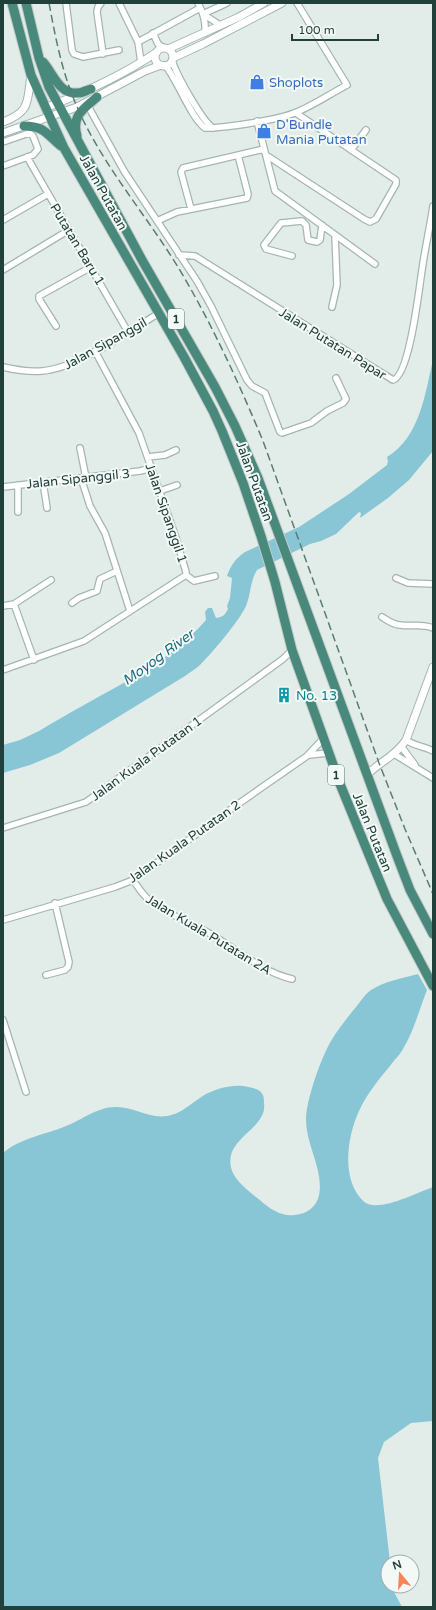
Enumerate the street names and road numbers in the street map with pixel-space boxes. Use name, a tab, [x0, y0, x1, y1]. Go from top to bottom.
street label: Jalan Putatan	[76, 152, 131, 233]
street label: Putatan Baru 1	[46, 201, 108, 289]
street label: Jalan Putatan Papar	[276, 304, 389, 383]
road number: 1	[168, 309, 184, 329]
street label: Jalan Sipanggil	[61, 314, 150, 373]
street label: Jalan Putatan	[232, 439, 276, 524]
street label: Jalan Sipanggil 1	[142, 461, 191, 565]
street label: Jalan Sipanggil 3	[25, 466, 131, 492]
street label: Jalan Kuala Putatan 1	[88, 713, 205, 805]
road number: 1	[328, 765, 344, 785]
street label: Jalan Putatan	[349, 790, 395, 874]
street label: Jalan Kuala Putatan 2	[125, 797, 244, 887]
street label: Jalan Kuala Putatan 2A	[143, 891, 274, 979]

